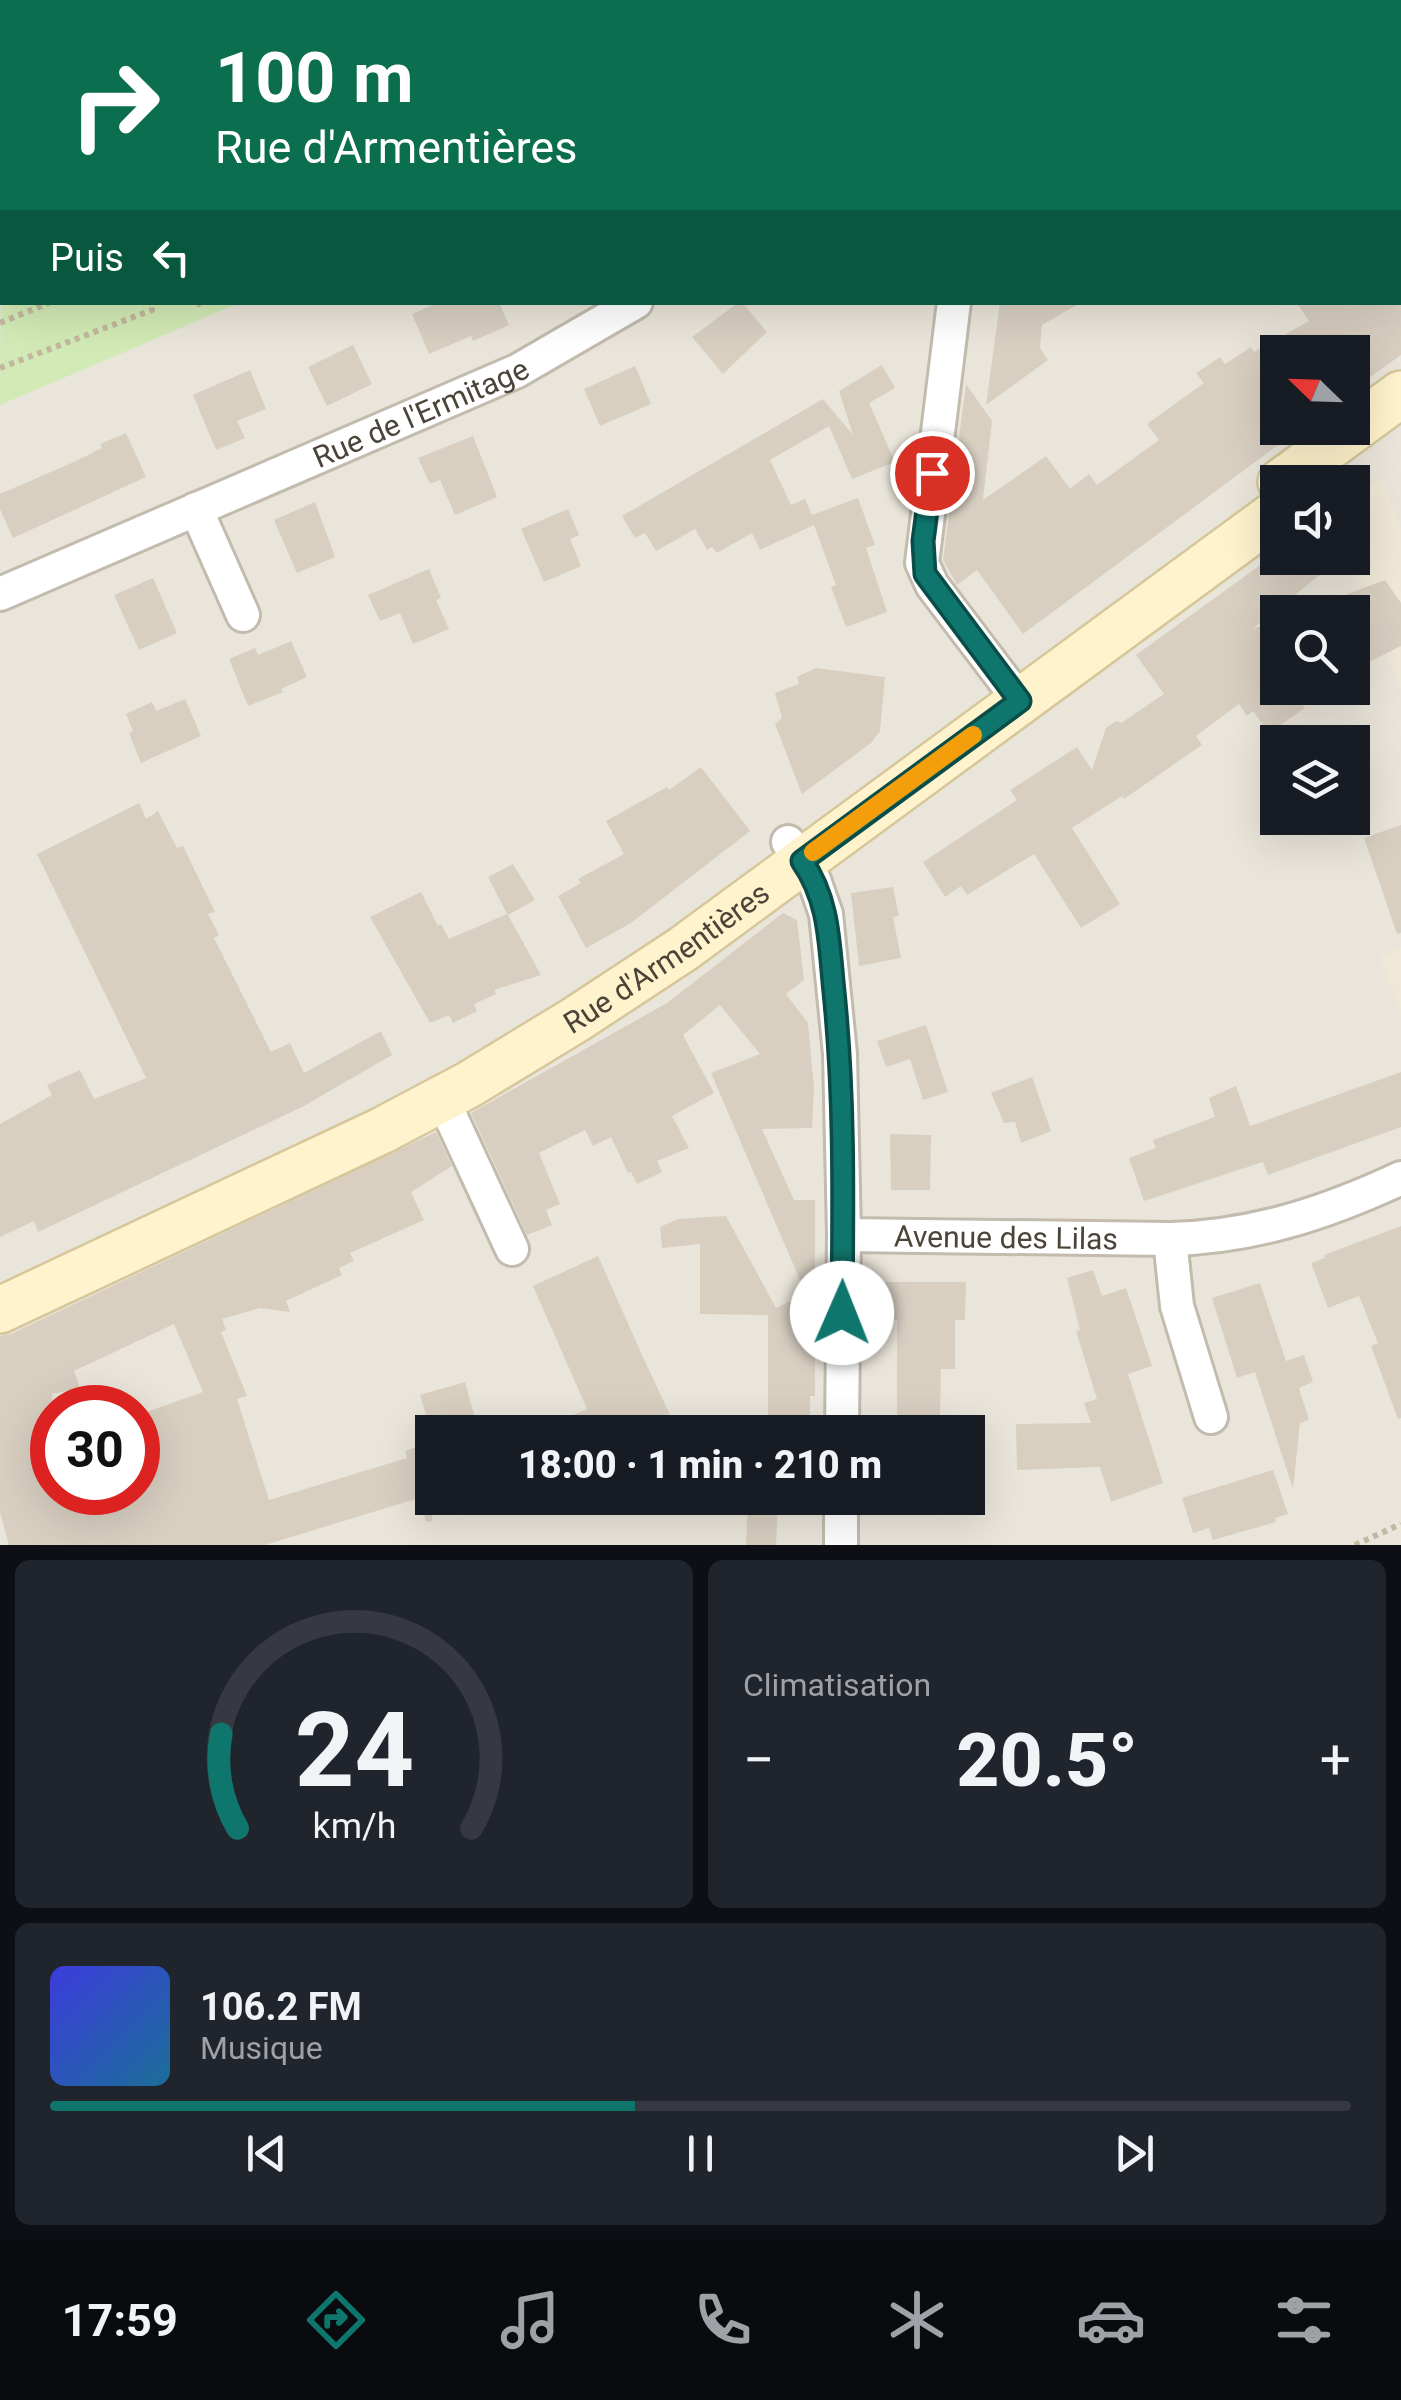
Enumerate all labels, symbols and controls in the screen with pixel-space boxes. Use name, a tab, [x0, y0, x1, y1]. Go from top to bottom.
text: 100 m	[215, 37, 414, 119]
icon: right	[50, 40, 180, 170]
text: Rue d'Armentières	[215, 121, 577, 174]
icon: left	[144, 230, 199, 285]
text: Puis	[50, 236, 124, 280]
north arrow	[1260, 335, 1370, 445]
map controls	[1260, 335, 1370, 835]
street label: Rue de l'Ermitage	[308, 351, 535, 474]
pin	[890, 431, 975, 516]
icon: arrive	[905, 446, 960, 501]
button: sound	[1260, 465, 1370, 575]
button: search	[1260, 595, 1370, 705]
button: layers	[1260, 725, 1370, 835]
street label: Rue d'Armentières	[557, 874, 776, 1040]
street label: Avenue des Lilas	[894, 1218, 1118, 1256]
position arrow	[790, 1261, 894, 1365]
speed limit sign: 30	[30, 1385, 160, 1515]
text: 18:00 · 1 min · 210 m	[518, 1443, 882, 1487]
text: Climatisation	[743, 1666, 931, 1704]
text: 24	[294, 1690, 414, 1811]
text: 20.5°	[956, 1716, 1138, 1804]
text: −	[743, 1728, 774, 1792]
text: +	[1320, 1728, 1351, 1792]
text: km/h	[312, 1805, 396, 1847]
text: 106.2 FM	[200, 1985, 362, 2029]
text: Musique	[200, 2029, 323, 2067]
icon: previous	[239, 2126, 294, 2181]
icon: pause	[673, 2126, 728, 2181]
icon: next	[1107, 2126, 1162, 2181]
icon: directions	[301, 2285, 371, 2355]
icon: music	[495, 2285, 565, 2355]
icon: phone	[688, 2285, 758, 2355]
icon: climate	[882, 2285, 952, 2355]
icon: car	[1076, 2285, 1146, 2355]
icon: filters	[1269, 2285, 1339, 2355]
text: 17:59	[62, 2294, 178, 2347]

